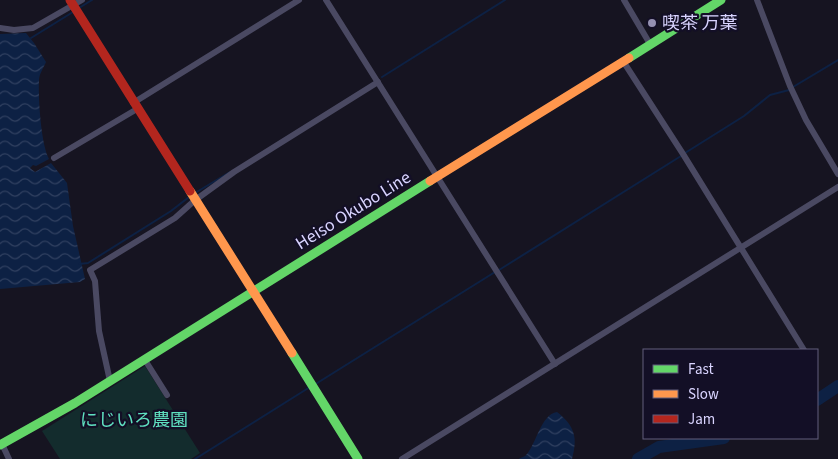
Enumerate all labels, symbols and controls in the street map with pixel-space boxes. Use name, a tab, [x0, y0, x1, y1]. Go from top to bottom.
place label: 喫茶 万葉	[662, 11, 738, 36]
marker: 喫茶 万葉	[646, 17, 658, 29]
street label: Heiso Okubo Line	[291, 165, 416, 256]
legend	[643, 349, 818, 439]
text: Fast	[688, 359, 714, 380]
text: Slow	[688, 384, 719, 405]
park label: にじいろ農園	[80, 408, 188, 433]
text: Jam	[688, 409, 715, 430]

